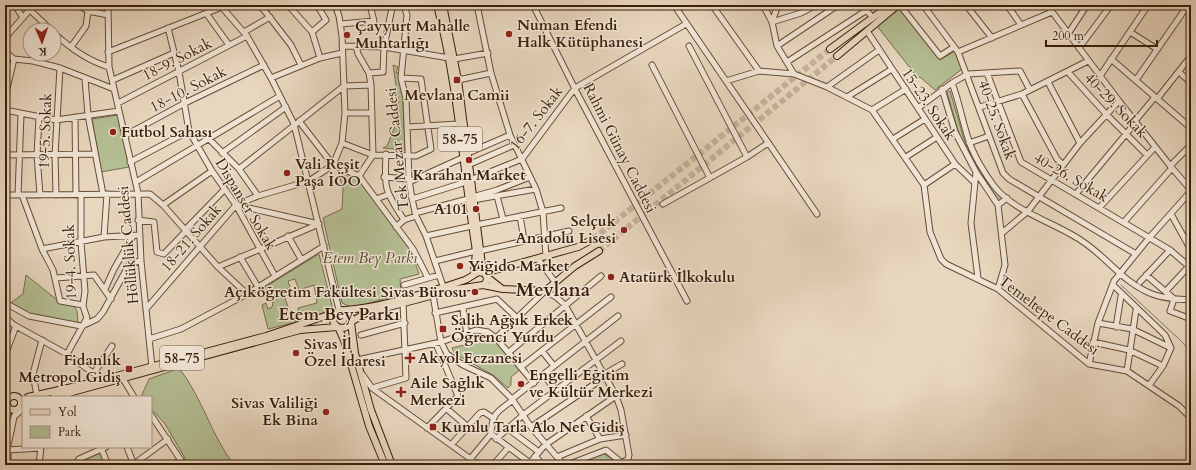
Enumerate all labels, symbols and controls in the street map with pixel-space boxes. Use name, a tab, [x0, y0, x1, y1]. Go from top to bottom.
place label: Numan Efendi Halk Kütüphanesi	[517, 15, 643, 52]
place label: Çayyurt Mahalle Muhtarlığı	[355, 16, 470, 53]
north arrow	[22, 22, 62, 62]
scale bar	[1046, 22, 1157, 48]
text: 200 m	[1052, 28, 1085, 44]
marker: Numan Efendi Halk Kütüphanesi	[504, 29, 514, 39]
marker: Çayyurt Mahalle Muhtarlığı	[342, 30, 352, 40]
street label: 18-9. Sokak	[139, 33, 215, 85]
text: K	[38, 44, 47, 59]
street label: 18-10. Sokak	[146, 61, 230, 117]
street label: 15-23. Sokak	[897, 64, 961, 144]
street label: 40-29. Sokak	[1080, 68, 1152, 142]
marker: Mevlana Camii	[452, 75, 462, 85]
street label: 40-25. Sokak	[973, 77, 1021, 163]
street label: Rahmi Günay Caddesi	[579, 80, 661, 216]
street label: 16-7. Sokak	[505, 82, 567, 154]
place label: Mevlana Camii	[404, 85, 510, 105]
street label: Tek Mezar Caddesi	[381, 87, 413, 211]
street label: 19-5. Sokak	[34, 93, 56, 169]
place label: Futbol Sahası	[121, 122, 212, 142]
marker: Futbol Sahası	[108, 127, 118, 137]
road number: 58-75	[438, 127, 482, 151]
street label: 40-26. Sokak	[1030, 147, 1112, 207]
street label: Dispanser Sokak	[211, 154, 281, 254]
place label: Vali Reşit Paşa İÖO	[295, 154, 361, 191]
marker: Karahan Market	[464, 155, 474, 165]
place label: Karahan Market	[413, 165, 526, 185]
marker: Vali Reşit Paşa İÖO	[282, 168, 292, 178]
street label: Höllüklük Caddesi	[113, 185, 143, 305]
place label: A101	[434, 199, 468, 219]
street label: 18-21. Sokak	[156, 200, 226, 276]
marker: A101	[471, 204, 481, 214]
place label: Selçuk Anadolu Lisesi	[516, 211, 617, 248]
street label: 19-4. Sokak	[59, 224, 81, 300]
marker: Selçuk Anadolu Lisesi	[619, 225, 629, 235]
park label: Etem Bey Parkı	[323, 248, 417, 268]
place label: Yiğido Market	[468, 256, 570, 276]
marker: Yiğido Market	[455, 261, 465, 271]
place label: Atatürk İlkokulu	[619, 267, 735, 287]
street label: Temeltepe Caddesi	[994, 270, 1104, 360]
marker: Atatürk İlkokulu	[606, 272, 616, 282]
district label: Mevlana	[516, 277, 591, 303]
place label: Açıköğretim Fakültesi Sivas Bürosu	[224, 282, 467, 302]
marker: Açıköğretim Fakültesi Sivas Bürosu	[470, 287, 480, 297]
district label: Etem Bey Parkı	[278, 303, 400, 326]
place label: Salih Ağşık Erkek Öğrenci Yurdu	[451, 310, 574, 347]
marker: Salih Ağşık Erkek Öğrenci Yurdu	[438, 324, 448, 334]
place label: Sivas İl Özel İdaresi	[304, 334, 386, 371]
road number: 58-75	[160, 346, 204, 370]
marker: Sivas İl Özel İdaresi	[291, 348, 301, 358]
place label: Akyol Eczanesi	[418, 348, 523, 368]
place label: Fidanlık Metropol Gidiş	[18, 350, 122, 387]
marker: Akyol Eczanesi	[405, 353, 415, 363]
marker: Fidanlık Metropol Gidiş	[124, 364, 134, 374]
place label: Engelli Eğitim ve Kültür Merkezi	[529, 365, 653, 402]
place label: Aile Sağlık Merkezi	[410, 373, 485, 410]
marker: Engelli Eğitim ve Kültür Merkezi	[516, 379, 526, 389]
marker: Aile Sağlık Merkezi	[395, 386, 407, 398]
place label: Sivas Valiliği Ek Bina	[231, 393, 319, 430]
legend	[22, 396, 152, 448]
text: Yol	[58, 404, 77, 420]
marker: Sivas Valiliği Ek Bina	[321, 407, 331, 417]
place label: Kumlu Tarla Alo Net Gidiş	[441, 417, 625, 437]
marker: Kumlu Tarla Alo Net Gidiş	[428, 422, 438, 432]
text: Park	[58, 424, 82, 440]

